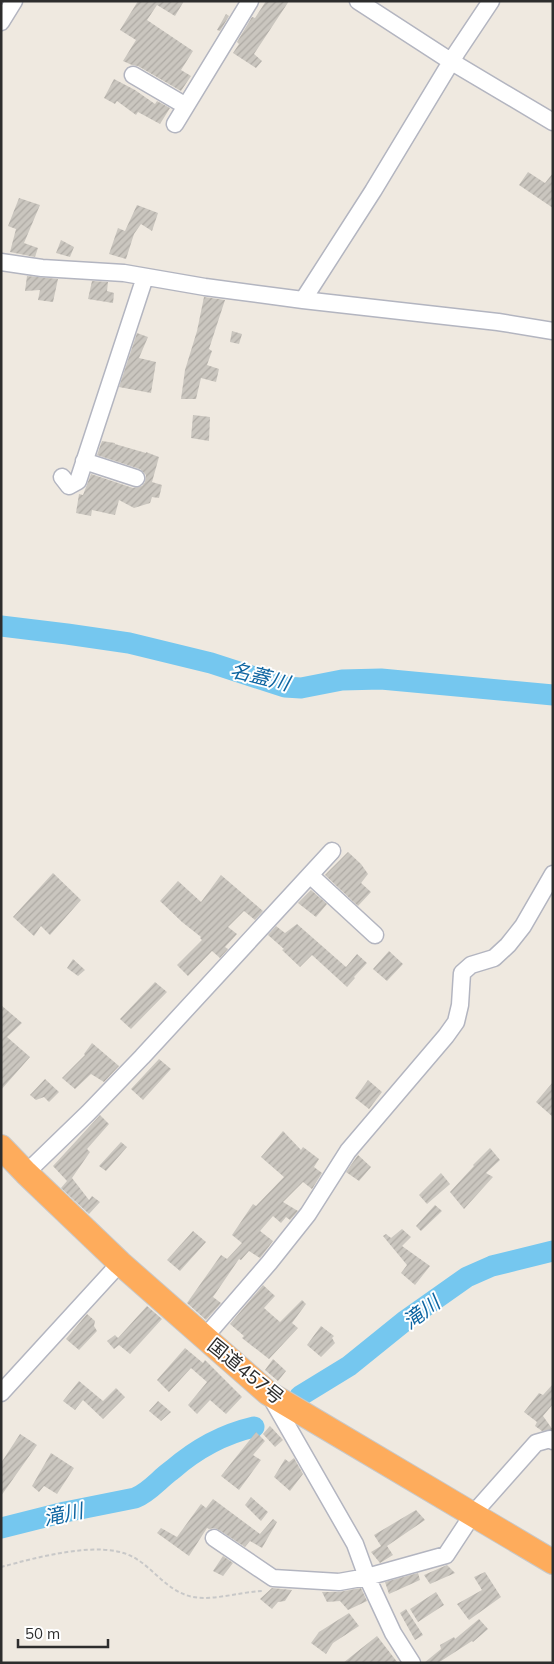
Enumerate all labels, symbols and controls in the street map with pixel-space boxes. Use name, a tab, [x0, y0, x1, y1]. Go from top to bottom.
water label: 名蓋川	[228, 657, 294, 696]
water label: 滝川	[398, 1289, 446, 1334]
street label: 国道457号	[203, 1333, 289, 1409]
water label: 滝川	[41, 1497, 87, 1530]
scale bar	[18, 1616, 108, 1648]
text: 50 m	[25, 1624, 60, 1643]

